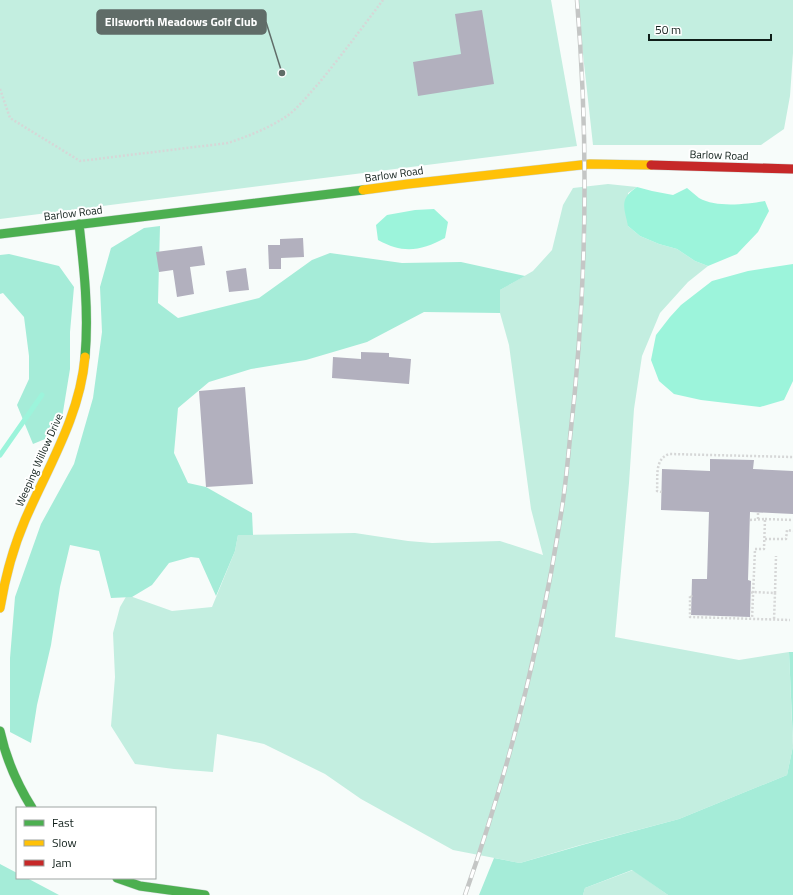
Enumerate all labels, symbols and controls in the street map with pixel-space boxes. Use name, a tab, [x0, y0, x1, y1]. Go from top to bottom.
callout: Ellsworth Meadows Golf Club	[97, 10, 266, 34]
text: Ellsworth Meadows Golf Club	[105, 12, 258, 31]
scale bar	[649, 16, 771, 42]
text: 50 m	[655, 20, 681, 39]
street label: Barlow Road	[689, 146, 749, 164]
street label: Barlow Road	[364, 162, 425, 186]
street label: Barlow Road	[43, 201, 103, 225]
street label: Weeping Willow Drive	[11, 410, 67, 509]
legend	[16, 807, 156, 879]
text: Fast	[52, 813, 75, 832]
text: Slow	[52, 833, 77, 852]
text: Jam	[52, 853, 72, 872]

